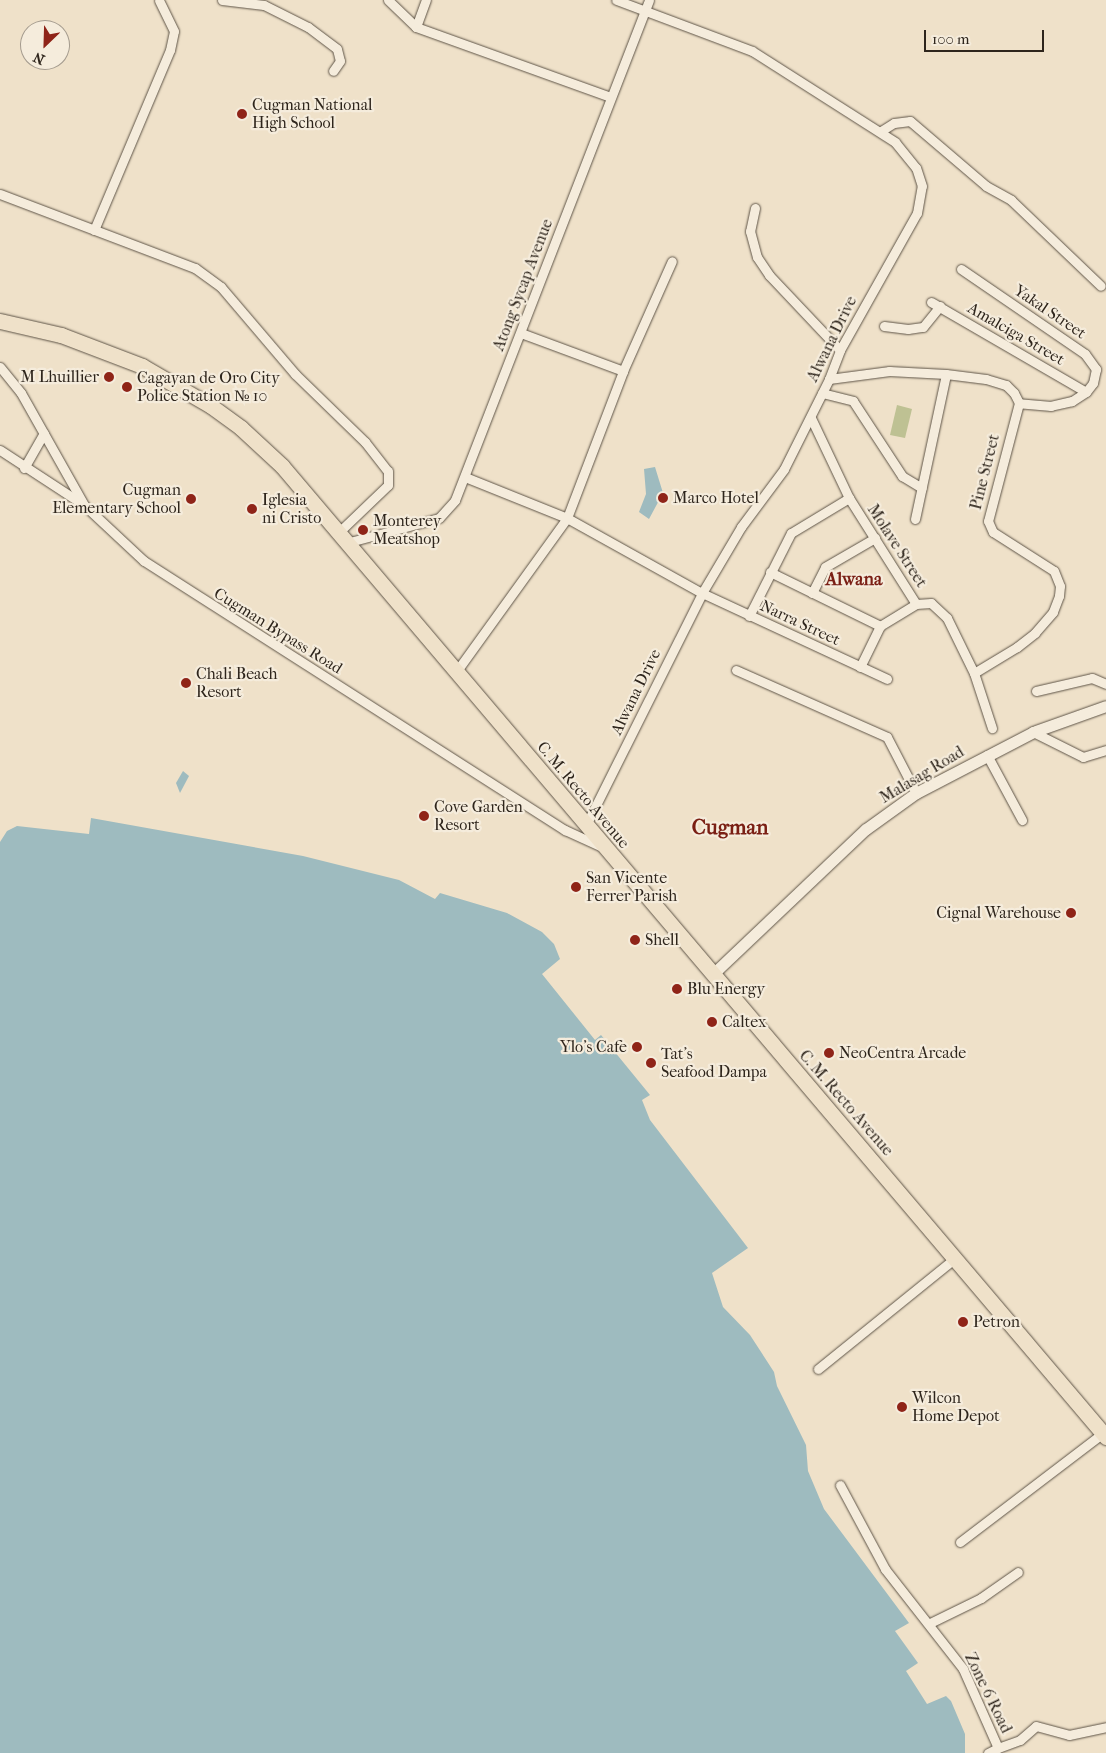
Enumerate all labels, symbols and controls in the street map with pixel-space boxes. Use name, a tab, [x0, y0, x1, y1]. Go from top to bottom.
north arrow	[20, 20, 70, 70]
scale bar	[926, 20, 1046, 52]
text: 100 m	[932, 30, 970, 48]
text: N	[31, 48, 47, 68]
place label: Cugman National High School	[252, 95, 372, 133]
marker: Cugman National High School	[236, 108, 248, 120]
street label: Atong Sycap Avenue	[489, 216, 557, 354]
street label: Yakal Street	[1010, 281, 1090, 343]
street label: Alwana Drive	[803, 293, 861, 385]
street label: Amalciga Street	[964, 299, 1068, 369]
place label: M Lhuillier	[21, 367, 99, 387]
place label: Cagayan de Oro City Police Station № 10	[137, 368, 280, 406]
marker: M Lhuillier	[103, 371, 115, 383]
marker: Cagayan de Oro City Police Station № 10	[121, 381, 133, 393]
street label: Pine Street	[966, 432, 1004, 512]
place label: Cugman Elementary School	[52, 480, 181, 518]
place label: Marco Hotel	[673, 488, 759, 508]
place label: Iglesia ni Cristo	[262, 490, 321, 528]
marker: Marco Hotel	[657, 492, 669, 504]
marker: Cugman Elementary School	[185, 493, 197, 505]
street label: Molave Street	[863, 501, 931, 591]
marker: Iglesia ni Cristo	[246, 503, 258, 515]
place label: Monterey Meatshop	[373, 511, 441, 549]
marker: Monterey Meatshop	[357, 524, 369, 536]
district label: Alwana	[826, 569, 882, 591]
street label: Cugman Bypass Road	[210, 584, 346, 678]
street label: Narra Street	[757, 596, 843, 650]
street label: Alwana Drive	[607, 646, 665, 738]
place label: Chali Beach Resort	[196, 664, 277, 702]
marker: Chali Beach Resort	[180, 677, 192, 689]
street label: C. M. Recto Avenue	[533, 738, 633, 852]
street label: Malasag Road	[876, 742, 968, 808]
place label: Cove Garden Resort	[434, 797, 523, 835]
marker: Cove Garden Resort	[418, 810, 430, 822]
district label: Cugman	[692, 814, 768, 840]
place label: San Vicente Ferrer Parish	[586, 868, 677, 906]
marker: San Vicente Ferrer Parish	[570, 881, 582, 893]
place label: Cignal Warehouse	[936, 903, 1061, 923]
marker: Cignal Warehouse	[1065, 907, 1077, 919]
place label: Shell	[645, 930, 679, 950]
marker: Shell	[629, 934, 641, 946]
place label: Blu Energy	[687, 979, 765, 999]
marker: Blu Energy	[671, 983, 683, 995]
place label: Caltex	[722, 1012, 766, 1032]
marker: Caltex	[706, 1016, 718, 1028]
place label: Ylo's Cafe	[560, 1037, 627, 1057]
marker: Ylo's Cafe	[631, 1041, 643, 1053]
place label: NeoCentra Arcade	[839, 1043, 966, 1063]
place label: Tat's Seafood Dampa	[661, 1044, 767, 1082]
street label: C. M. Recto Avenue	[795, 1046, 897, 1160]
marker: NeoCentra Arcade	[823, 1047, 835, 1059]
marker: Tat's Seafood Dampa	[645, 1057, 657, 1069]
place label: Petron	[973, 1312, 1020, 1332]
marker: Petron	[957, 1316, 969, 1328]
place label: Wilcon Home Depot	[912, 1388, 1000, 1426]
marker: Wilcon Home Depot	[896, 1401, 908, 1413]
street label: Zone 6 Road	[960, 1650, 1016, 1736]

